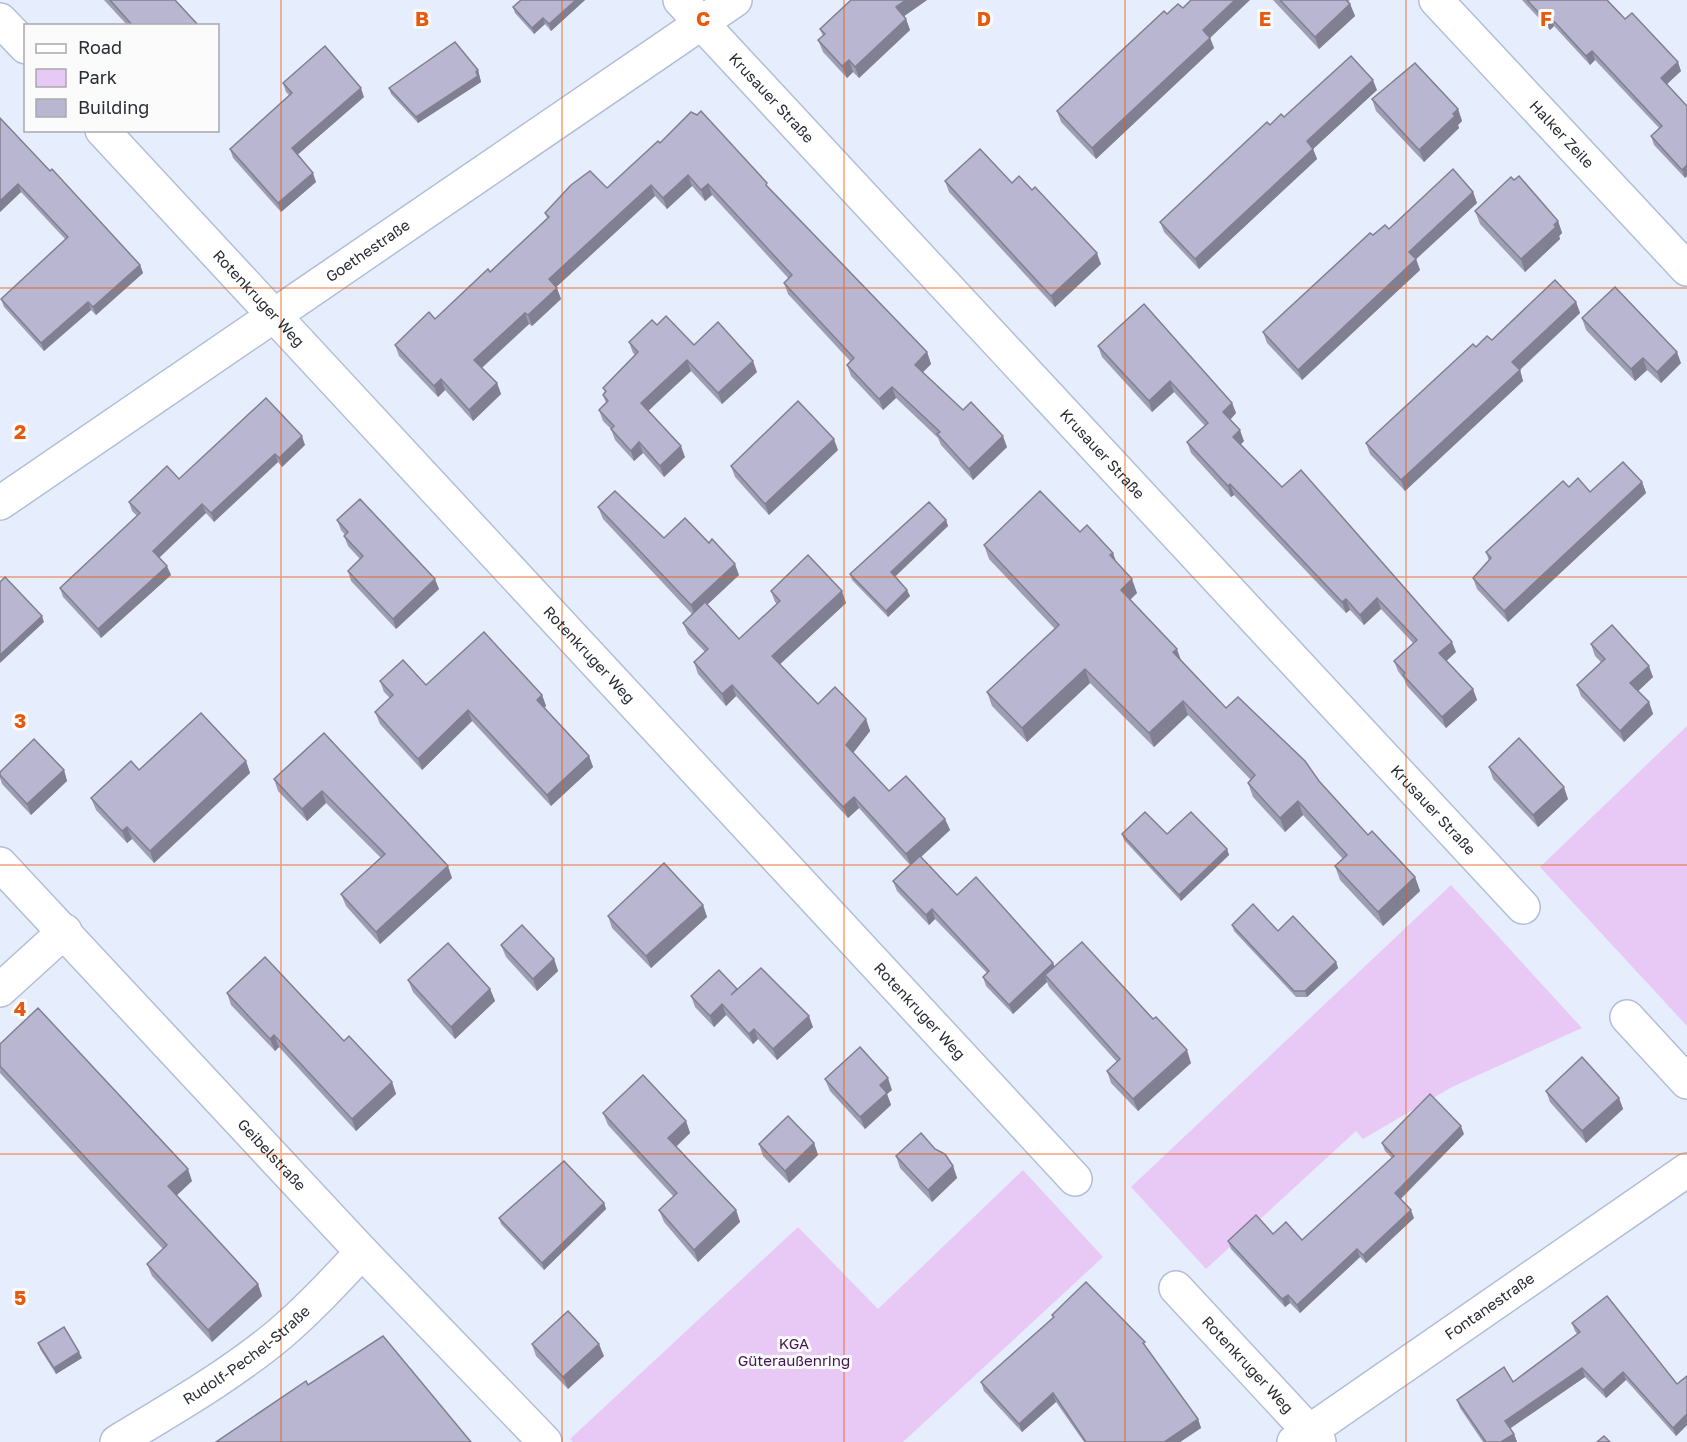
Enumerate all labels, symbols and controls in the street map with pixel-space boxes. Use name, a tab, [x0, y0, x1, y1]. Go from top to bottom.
text: B	[415, 6, 429, 30]
text: C	[696, 6, 710, 30]
text: D	[977, 6, 991, 30]
text: E	[1259, 6, 1271, 30]
text: F	[1540, 6, 1552, 30]
legend	[24, 24, 219, 132]
text: Road	[78, 36, 122, 58]
street label: Krusauer Straße	[726, 49, 818, 146]
text: Park	[78, 66, 117, 88]
text: Building	[78, 96, 149, 118]
street label: Halker Zeile	[1526, 96, 1598, 172]
street label: Goethestraße	[322, 215, 413, 285]
street label: Rotenkruger Weg	[210, 246, 309, 350]
street label: Krusauer Straße	[1057, 405, 1149, 502]
text: 2	[14, 419, 26, 443]
street label: Rotenkruger Weg	[540, 602, 639, 706]
text: 3	[14, 708, 26, 732]
street label: Krusauer Straße	[1388, 761, 1480, 858]
street label: Rotenkruger Weg	[871, 958, 970, 1063]
text: 4	[14, 996, 26, 1020]
street label: Geibelstraße	[234, 1115, 310, 1194]
street label: Fontanestraße	[1441, 1268, 1538, 1343]
text: 5	[14, 1285, 26, 1309]
street label: Rudolf-Pechel-Straße	[179, 1301, 313, 1408]
street label: Rotenkruger Weg	[1199, 1312, 1298, 1416]
park label: KGA Güteraußenring	[738, 1334, 850, 1369]

